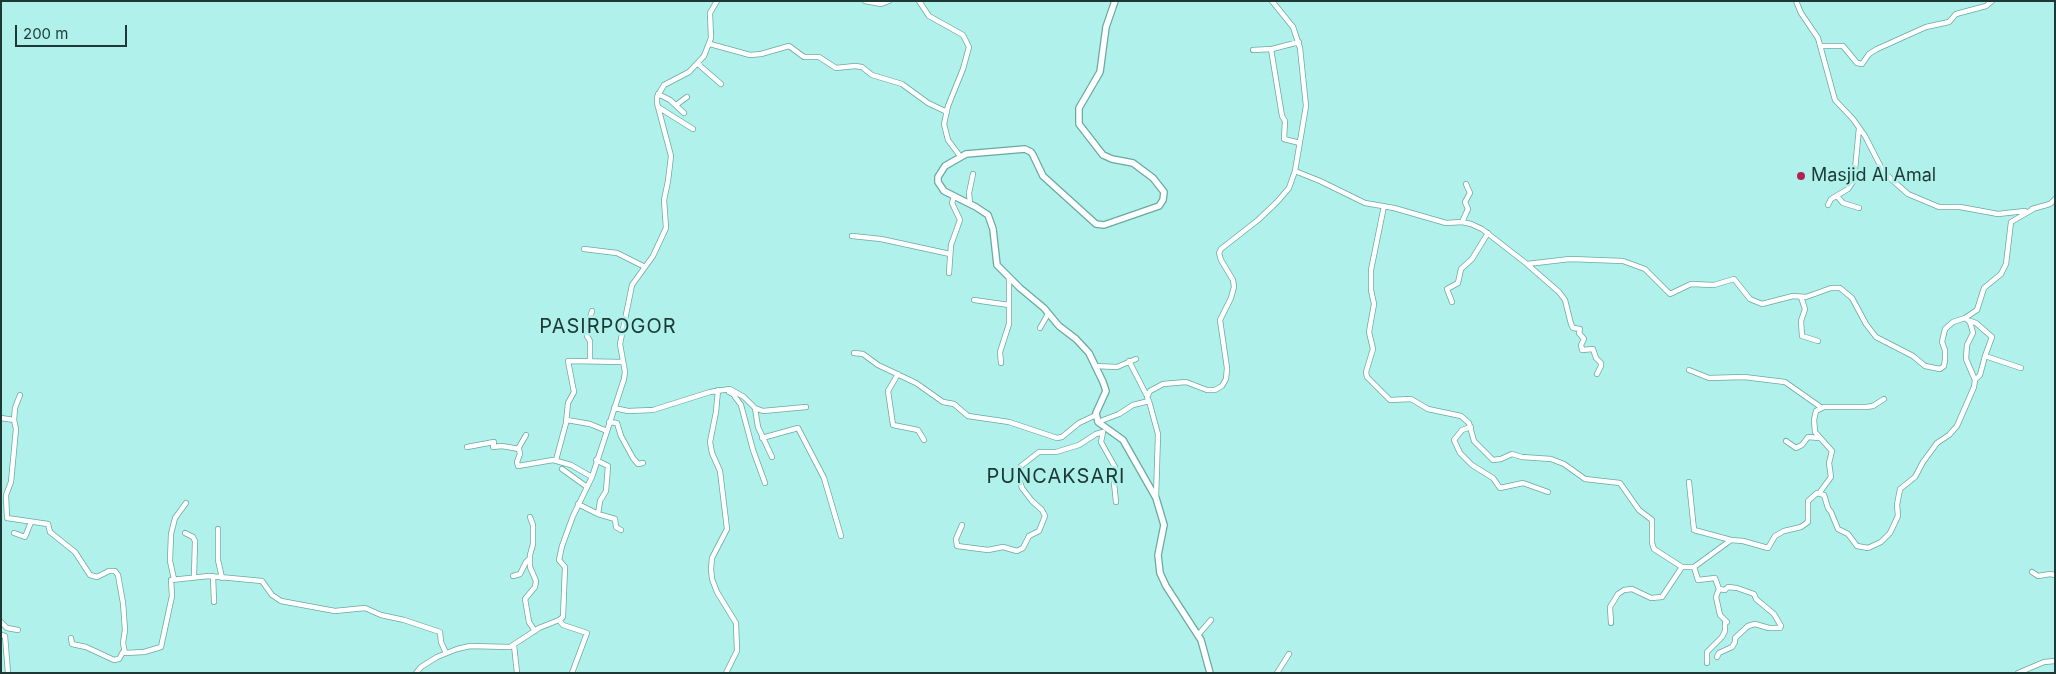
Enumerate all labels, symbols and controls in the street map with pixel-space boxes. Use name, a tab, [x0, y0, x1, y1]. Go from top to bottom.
scale bar	[18, 15, 130, 47]
text: 200 m	[23, 24, 68, 43]
place label: Masjid Al Amal	[1811, 165, 1936, 187]
marker: Masjid Al Amal	[1795, 170, 1807, 182]
district label: PASIRPOGOR	[538, 315, 678, 339]
district label: PUNCAKSARI	[985, 465, 1127, 489]

